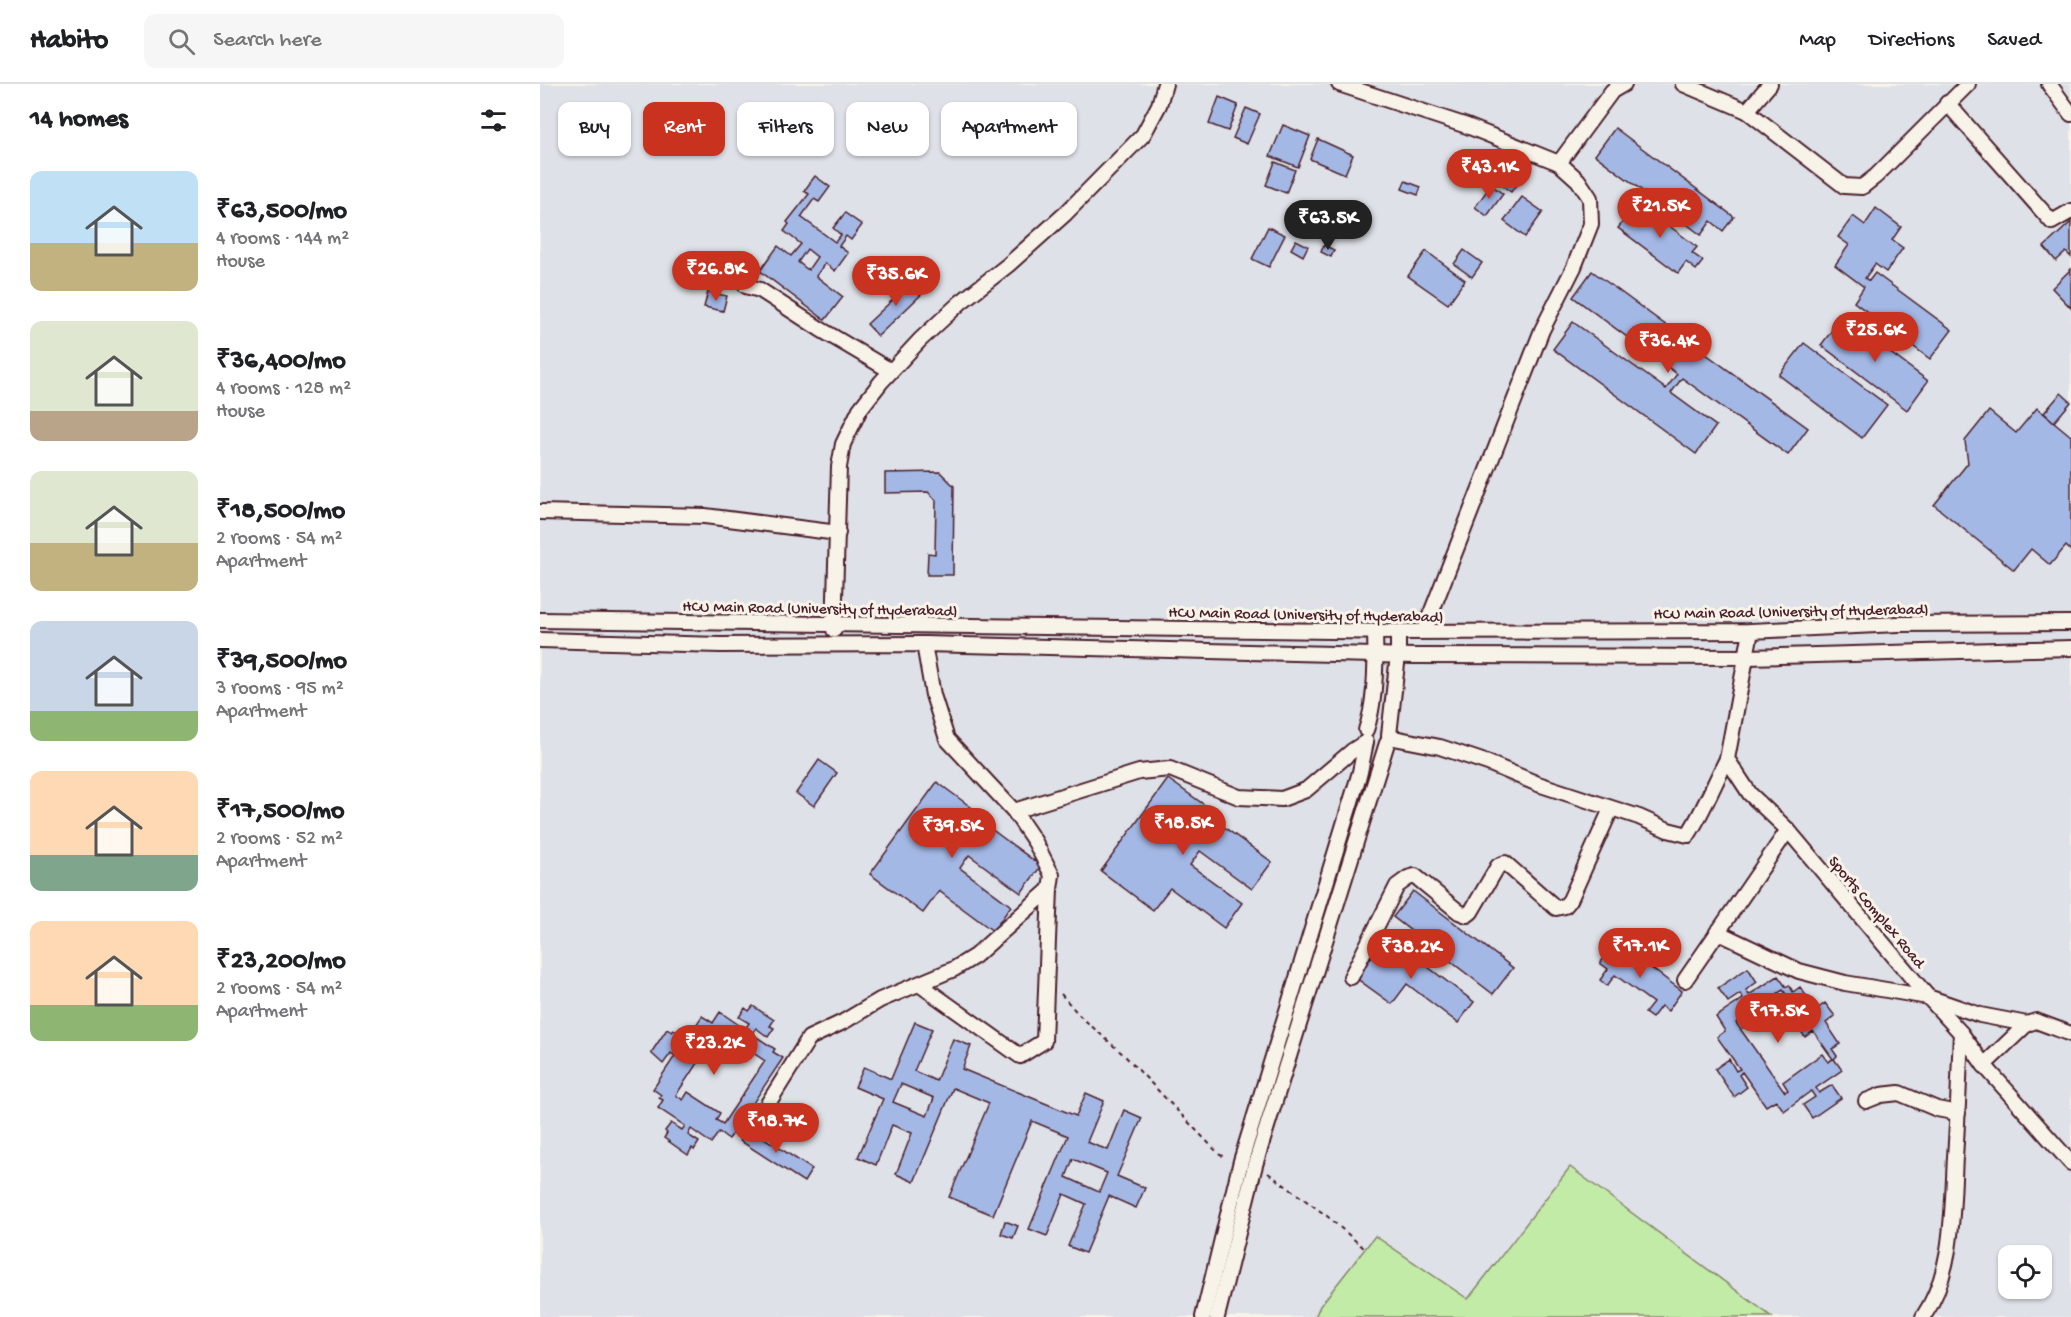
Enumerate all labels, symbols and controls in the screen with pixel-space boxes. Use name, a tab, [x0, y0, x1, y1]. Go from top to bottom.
search box	[144, 14, 564, 68]
text: Habito	[30, 25, 108, 58]
icon: search	[165, 25, 198, 58]
text: Search here	[213, 28, 322, 54]
text: Map	[1799, 29, 1836, 54]
text: Directions	[1869, 29, 1954, 54]
text: Saved	[1987, 29, 2041, 54]
chip: Buy	[558, 102, 631, 156]
chip: Rent	[643, 102, 725, 156]
chip: Filters	[737, 102, 834, 156]
chip: New	[846, 102, 929, 156]
chip: Apartment	[941, 102, 1077, 156]
icon: filters	[477, 104, 510, 137]
text: 14 homes	[30, 105, 128, 136]
pin: ₹43.1K	[1440, 149, 1538, 200]
text: ₹43.1K	[1461, 157, 1517, 180]
pin: ₹21.5K	[1611, 188, 1709, 239]
icon: home	[78, 195, 150, 267]
text: ₹21.5K	[1631, 196, 1689, 219]
text: ₹63,500/mo	[216, 197, 347, 228]
pin: ₹63.5K	[1279, 200, 1377, 251]
text: ₹63.5K	[1298, 208, 1358, 231]
text: 4 rooms · 144 m²	[216, 228, 349, 251]
text: House	[216, 251, 265, 274]
pin: ₹26.8K	[667, 251, 765, 302]
pin: ₹35.6K	[847, 256, 945, 307]
text: ₹26.8K	[686, 259, 746, 282]
text: ₹35.6K	[866, 264, 926, 287]
pin: ₹25.6K	[1826, 312, 1924, 363]
text: ₹25.6K	[1845, 320, 1905, 343]
pin: ₹36.4K	[1619, 323, 1717, 374]
text: ₹36.4K	[1639, 331, 1697, 354]
icon: home	[78, 345, 150, 417]
text: ₹36,400/mo	[216, 347, 346, 378]
text: 4 rooms · 128 m²	[216, 378, 351, 401]
text: House	[216, 401, 265, 424]
icon: home	[78, 495, 150, 567]
text: ₹18,500/mo	[216, 497, 345, 528]
text: 2 rooms · 54 m²	[216, 528, 343, 551]
text: Apartment	[216, 551, 306, 574]
street label: HCU Main Road (University of Hyderabad)	[682, 599, 958, 622]
street label: HCU Main Road (University of Hyderabad)	[1653, 602, 1929, 625]
street label: HCU Main Road (University of Hyderabad)	[1168, 605, 1444, 628]
icon: home	[78, 645, 150, 717]
text: ₹39,500/mo	[216, 647, 347, 678]
text: 3 rooms · 95 m²	[216, 678, 344, 701]
text: Apartment	[216, 701, 306, 724]
icon: home	[78, 795, 150, 867]
text: ₹17,500/mo	[216, 797, 344, 828]
pin: ₹18.5K	[1134, 805, 1232, 856]
pin: ₹39.5K	[903, 808, 1001, 859]
text: ₹18.5K	[1154, 813, 1212, 836]
text: ₹39.5K	[922, 816, 982, 839]
text: 2 rooms · 52 m²	[216, 828, 343, 851]
text: Apartment	[216, 851, 306, 874]
street label: Sports Complex Road	[1823, 853, 1929, 974]
pin: ₹17.1K	[1591, 928, 1689, 979]
pin: ₹38.2K	[1362, 929, 1460, 980]
text: ₹17.1K	[1612, 936, 1668, 959]
text: ₹38.2K	[1381, 937, 1441, 960]
icon: home	[78, 945, 150, 1017]
text: ₹23,200/mo	[216, 947, 346, 978]
text: 2 rooms · 54 m²	[216, 978, 343, 1001]
pin: ₹17.5K	[1729, 993, 1827, 1044]
text: Apartment	[216, 1001, 306, 1024]
text: ₹17.5K	[1749, 1001, 1807, 1024]
pin: ₹23.2K	[665, 1025, 763, 1076]
text: ₹23.2K	[685, 1033, 743, 1056]
pin: ₹18.7K	[727, 1103, 825, 1154]
text: ₹18.7K	[747, 1111, 805, 1134]
map controls	[1998, 1245, 2052, 1299]
button: locate	[1998, 1245, 2052, 1299]

